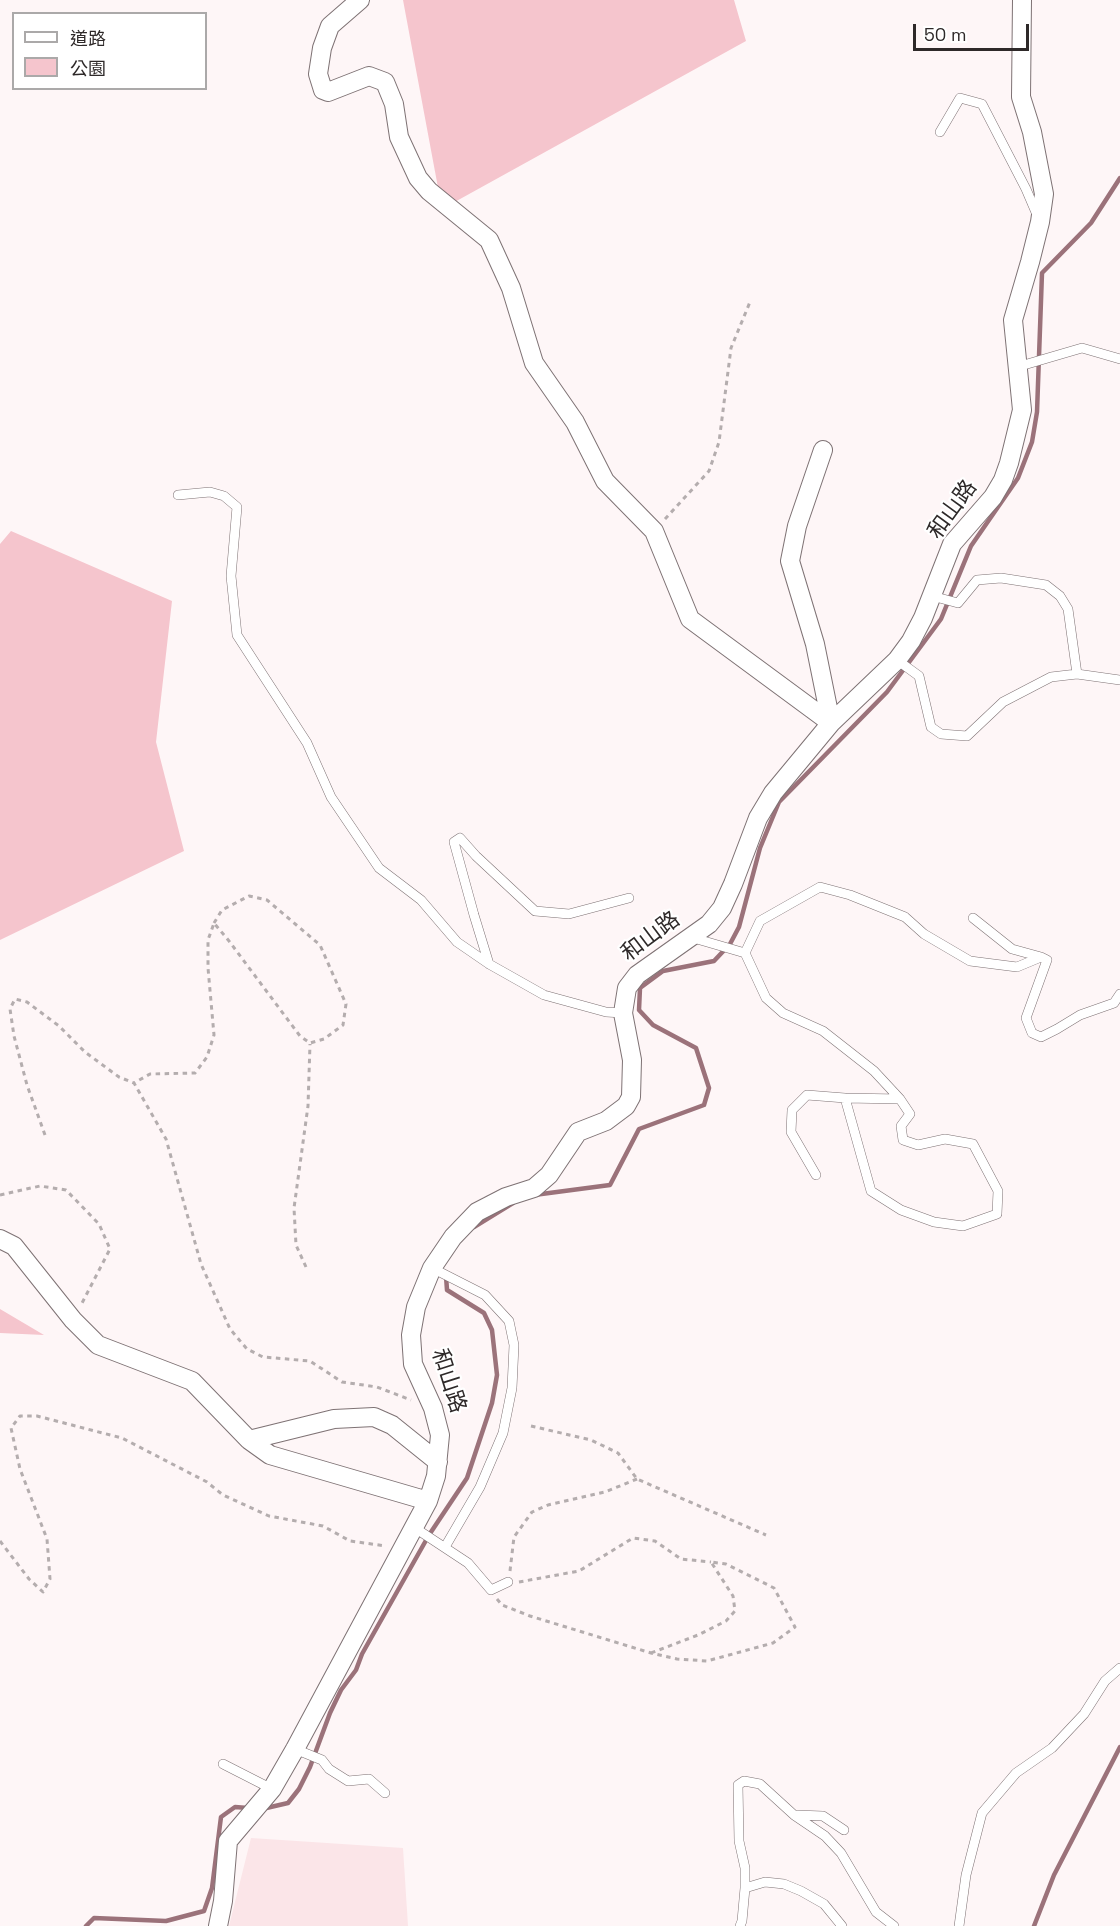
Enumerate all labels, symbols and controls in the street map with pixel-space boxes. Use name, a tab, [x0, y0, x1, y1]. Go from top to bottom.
legend	[12, 12, 207, 90]
scale bar	[916, 12, 1032, 50]
text: 50 m	[924, 23, 966, 46]
text: 道路	[70, 27, 106, 50]
text: 公園	[70, 57, 106, 80]
street label: 和山路	[923, 476, 983, 544]
street label: 和山路	[617, 907, 685, 967]
street label: 和山路	[425, 1346, 471, 1416]

